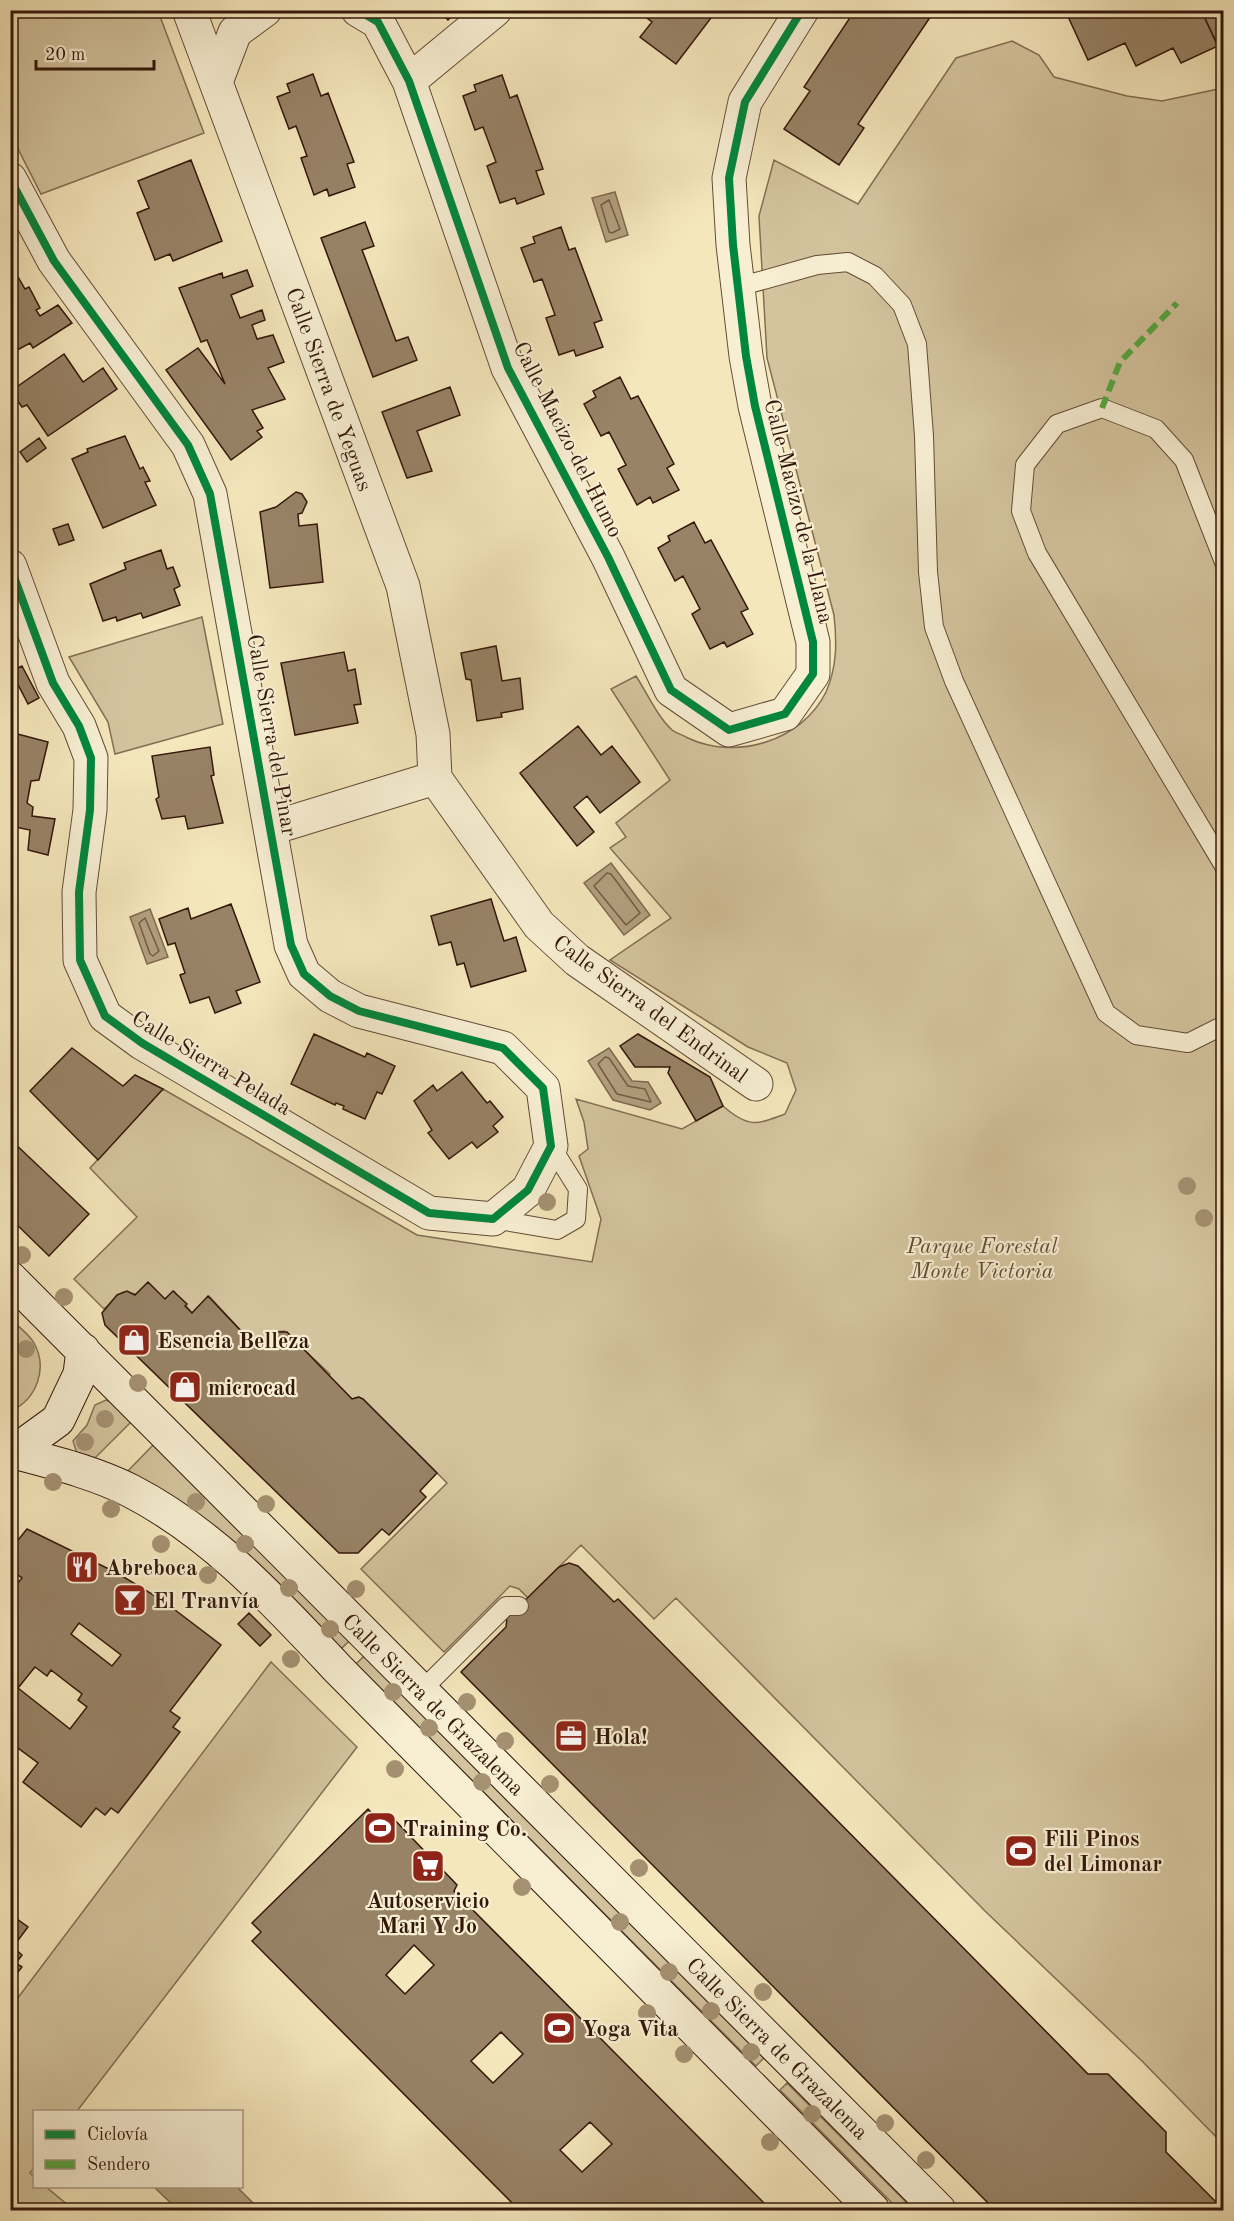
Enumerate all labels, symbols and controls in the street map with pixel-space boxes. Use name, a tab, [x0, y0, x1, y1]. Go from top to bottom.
scale bar	[36, 33, 154, 71]
text: 20 m	[45, 46, 85, 64]
street label: Calle Sierra de Yeguas	[281, 285, 375, 494]
street label: Calle Macizo del Humo	[508, 338, 626, 541]
street label: Calle Macizo de la Llana	[760, 397, 837, 626]
street label: Calle Sierra del Pinar	[242, 633, 300, 838]
street label: Calle Sierra del Endrinal	[549, 932, 751, 1087]
street label: Calle Sierra Pelada	[127, 1008, 295, 1120]
park label: Parque Forestal Monte Victoria	[905, 1236, 1058, 1283]
shop icon: Esencia Belleza	[116, 1322, 152, 1358]
place label: Esencia Belleza	[157, 1331, 310, 1353]
shop icon: microcad	[167, 1369, 203, 1405]
place label: microcad	[208, 1378, 297, 1400]
restaurant icon: Abreboca	[64, 1549, 100, 1585]
place label: Abreboca	[105, 1558, 197, 1580]
bar icon: El Tranvía	[112, 1582, 148, 1618]
place label: El Tranvía	[153, 1591, 259, 1613]
street label: Calle Sierra de Grazalema	[337, 1610, 528, 1801]
office icon: Hola!	[553, 1718, 589, 1754]
place label: Hola!	[594, 1727, 647, 1749]
sports icon: Training Co.	[362, 1810, 398, 1846]
place label: Training Co.	[403, 1819, 527, 1841]
place label: Fili Pinos del Limonar	[1044, 1829, 1162, 1876]
sports icon: Fili Pinos del Limonar	[1003, 1833, 1039, 1869]
supermarket icon: Autoservicio Mari Y Jo	[410, 1848, 446, 1884]
place label: Autoservicio Mari Y Jo	[366, 1891, 490, 1938]
street label: Calle Sierra de Grazalema	[681, 1954, 872, 2145]
sports icon: Yoga Vita	[541, 2010, 577, 2046]
place label: Yoga Vita	[582, 2019, 679, 2041]
legend	[33, 2110, 243, 2188]
text: Ciclovía	[87, 2126, 148, 2144]
text: Sendero	[87, 2156, 150, 2174]

